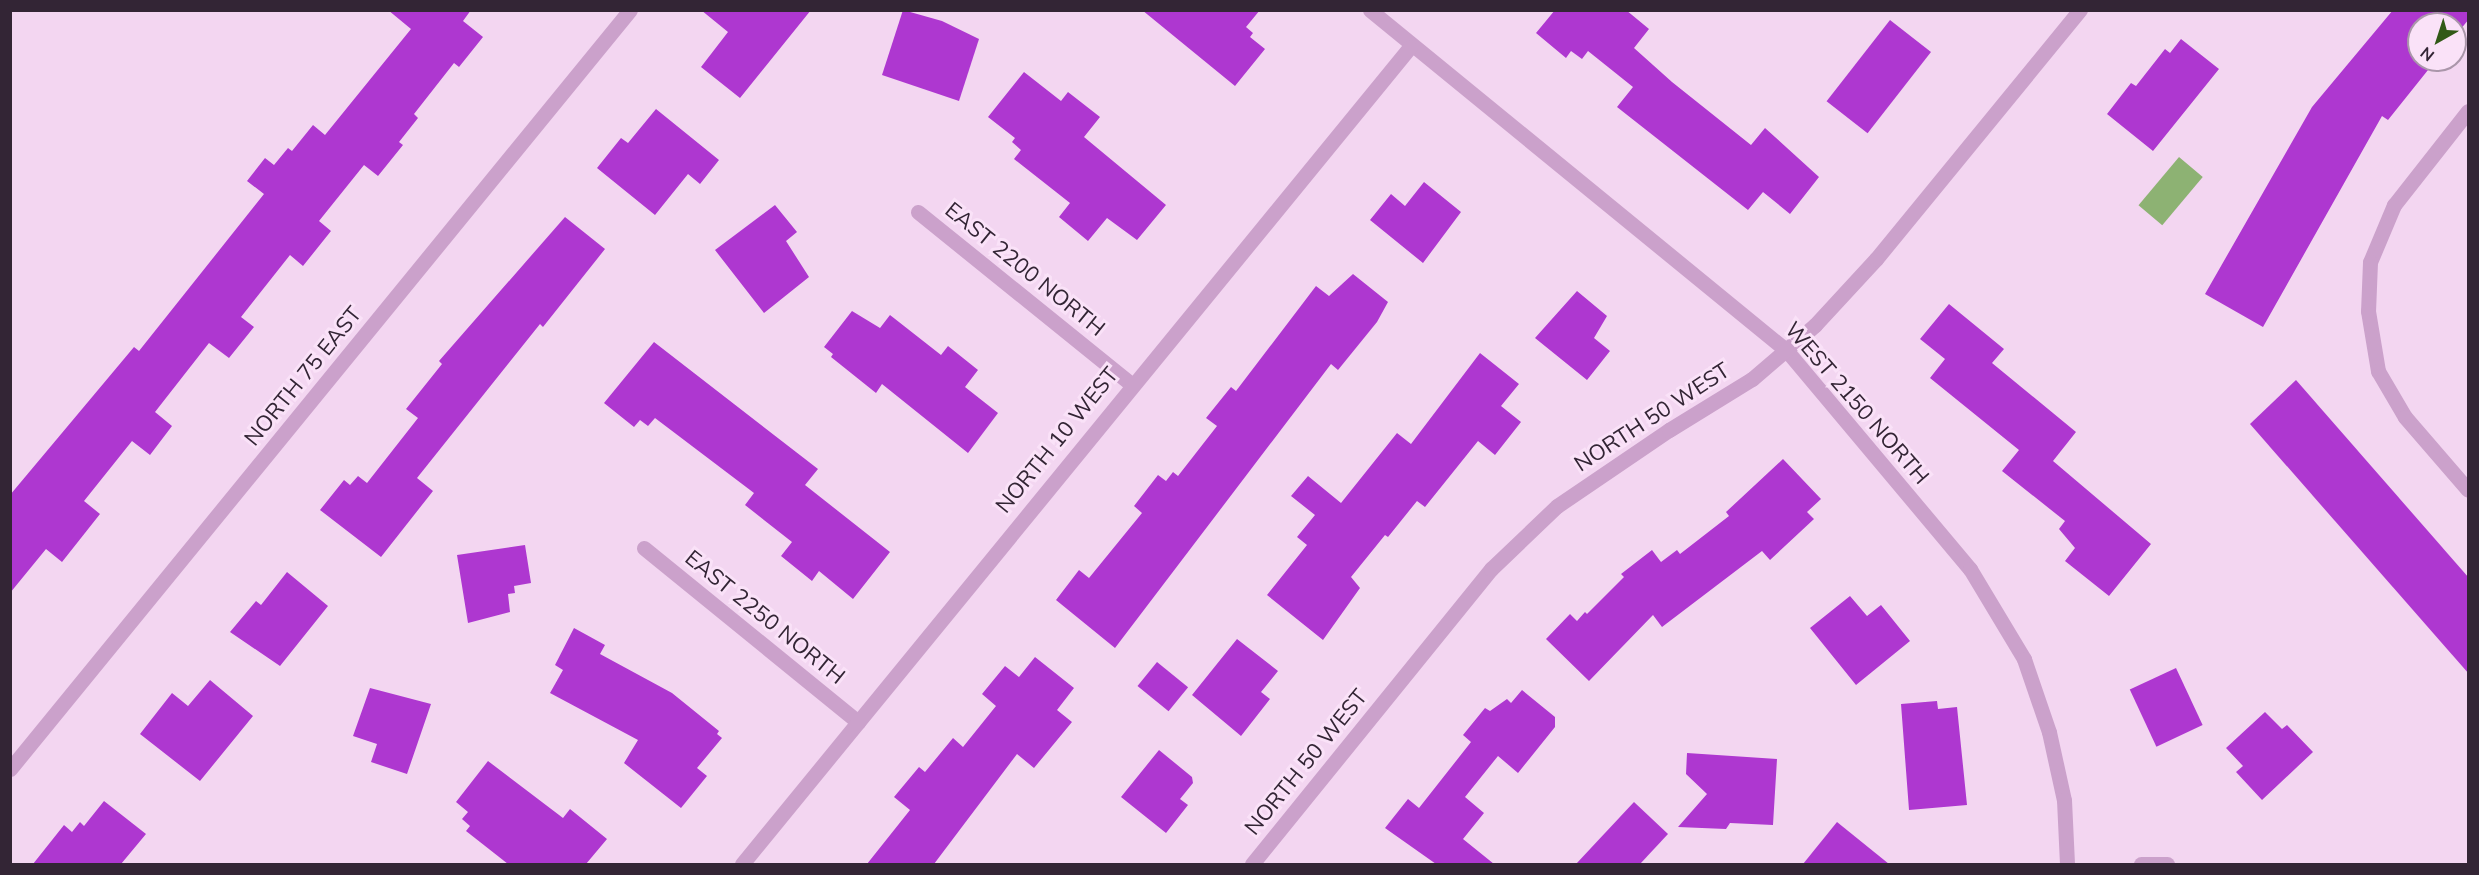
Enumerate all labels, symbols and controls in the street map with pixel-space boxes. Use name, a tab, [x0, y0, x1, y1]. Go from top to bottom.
north arrow	[2407, 12, 2467, 72]
text: N	[2416, 43, 2438, 66]
street label: EAST 2200 NORTH	[940, 196, 1110, 342]
street label: NORTH 75 EAST	[239, 301, 367, 451]
street label: WEST 2150 NORTH	[1779, 316, 1935, 490]
street label: NORTH 50 WEST	[1569, 357, 1735, 477]
street label: NORTH 10 WEST	[990, 362, 1124, 518]
street label: EAST 2250 NORTH	[680, 544, 850, 690]
street label: NORTH 50 WEST	[1239, 684, 1373, 840]

